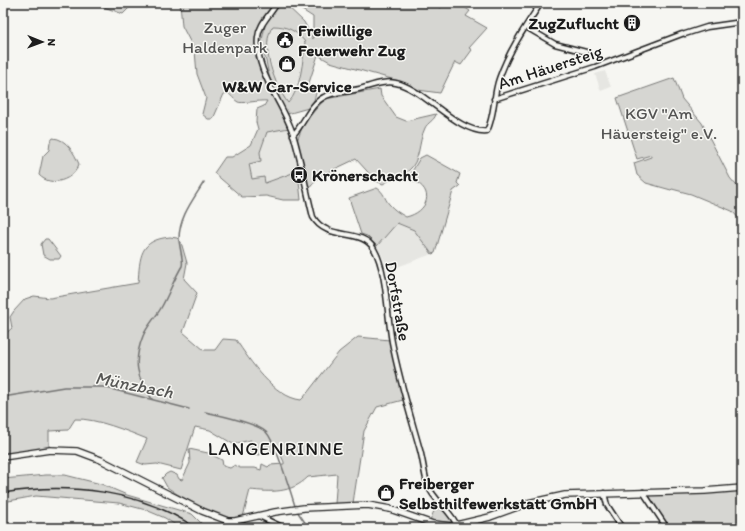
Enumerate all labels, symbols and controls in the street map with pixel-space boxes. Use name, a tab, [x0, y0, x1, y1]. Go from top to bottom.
place label: ZugZuflucht	[529, 13, 620, 34]
building icon: ZugZuflucht	[622, 13, 642, 33]
park label: Zuger Haldenpark	[182, 17, 268, 57]
place label: Freiwillige Feuerwehr Zug	[298, 20, 406, 61]
north arrow	[22, 22, 62, 62]
public building icon: Freiwillige Feuerwehr Zug	[275, 30, 295, 50]
text: N	[45, 38, 58, 46]
street label: Am Häuersteig	[495, 41, 605, 93]
shop icon: W&W Car-Service	[277, 54, 297, 74]
place label: W&W Car-Service	[222, 76, 352, 96]
park label: KGV "Am Häuersteig" e.V.	[601, 103, 717, 143]
bus stop icon: Krönerschacht	[289, 165, 309, 185]
place label: Krönerschacht	[312, 165, 418, 185]
street label: Dorfstraße	[381, 260, 415, 342]
water label: Münzbach	[93, 367, 176, 403]
district label: LANGENRINNE	[208, 437, 344, 460]
place label: Freiberger Selbsthilfewerkstatt GmbH	[399, 473, 597, 513]
shop icon: Freiberger Selbsthilfewerkstatt GmbH	[376, 483, 396, 503]

